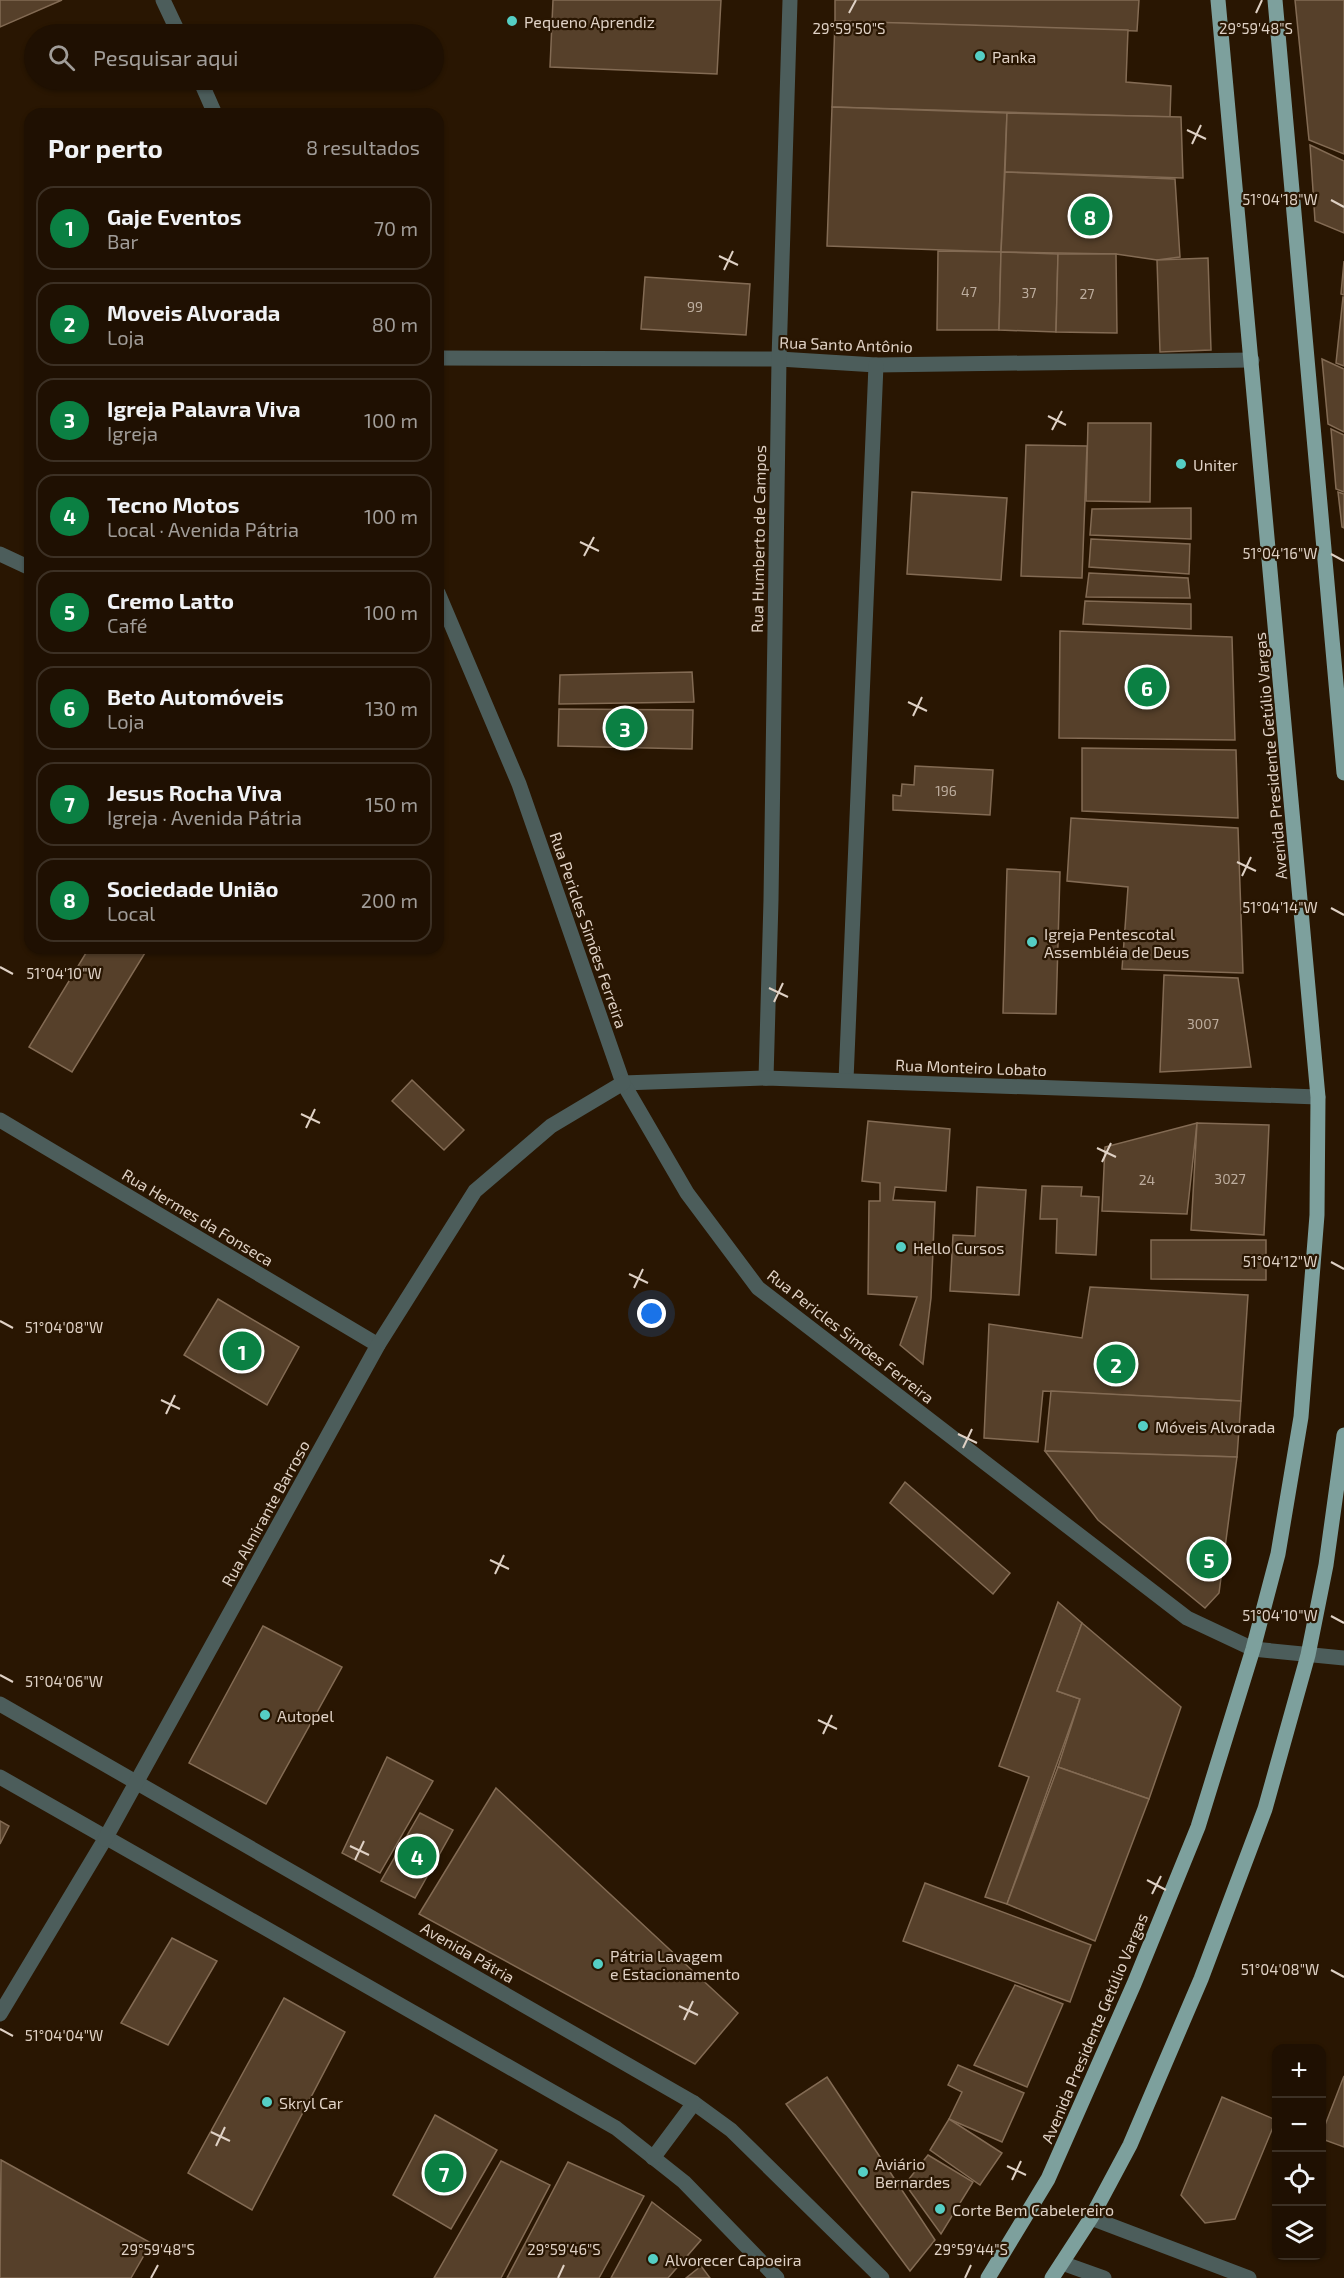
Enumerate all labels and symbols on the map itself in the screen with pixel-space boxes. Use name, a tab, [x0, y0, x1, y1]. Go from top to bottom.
place label: Pequeno Aprendiz	[524, 12, 655, 31]
marker: Pequeno Aprendiz	[505, 14, 519, 28]
text: 29°59'50"S	[812, 19, 886, 37]
text: 29°59'48"S	[1219, 19, 1293, 37]
place label: Panka	[992, 47, 1036, 66]
marker: Panka	[973, 49, 987, 63]
text: 51°04'18"W	[1242, 190, 1318, 208]
pin: 8	[1070, 194, 1110, 238]
house number: 47	[961, 283, 977, 300]
house number: 37	[1022, 284, 1036, 301]
house number: 27	[1079, 285, 1095, 302]
house number: 99	[687, 298, 703, 315]
street label: Rua Santo Antônio	[779, 332, 913, 356]
street label: Rua Humberto de Campos	[747, 445, 769, 633]
place label: Uniter	[1193, 455, 1239, 474]
marker: Uniter	[1174, 457, 1188, 471]
text: 51°04'16"W	[1243, 544, 1317, 562]
street label: Avenida Presidente Getúlio Vargas	[1250, 632, 1290, 880]
pin: 6	[1128, 664, 1166, 710]
pin: 3	[606, 706, 644, 750]
house number: 196	[935, 782, 957, 799]
street label: Rua Pericles Simões Ferreira	[546, 829, 632, 1031]
text: 51°04'14"W	[1242, 898, 1318, 916]
place label: Igreja Pentescotal Assembléia de Deus	[1044, 924, 1189, 961]
marker: Igreja Pentescotal Assembléia de Deus	[1025, 935, 1039, 949]
text: 51°04'10"W	[26, 964, 102, 982]
house number: 3007	[1187, 1015, 1219, 1032]
street label: Rua Monteiro Lobato	[895, 1055, 1047, 1079]
street label: Rua Hermes da Fonseca	[119, 1164, 277, 1270]
house number: 3027	[1214, 1170, 1246, 1187]
house number: 24	[1139, 1171, 1155, 1188]
place label: Hello Cursos	[913, 1238, 1004, 1257]
marker: Hello Cursos	[894, 1240, 908, 1254]
text: 51°04'12"W	[1243, 1252, 1317, 1270]
street label: Rua Pericles Simões Ferreira	[764, 1265, 938, 1407]
your location	[637, 1299, 666, 1328]
text: 51°04'08"W	[25, 1318, 103, 1336]
pin: 1	[222, 1328, 262, 1374]
pin: 2	[1096, 1342, 1136, 1386]
place label: Móveis Alvorada	[1155, 1417, 1275, 1436]
marker: Móveis Alvorada	[1136, 1419, 1150, 1433]
street label: Rua Almirante Barroso	[217, 1437, 313, 1589]
pin: 5	[1190, 1536, 1228, 1582]
text: 51°04'10"W	[1242, 1606, 1318, 1624]
text: 51°04'06"W	[25, 1672, 103, 1690]
place label: Autopel	[277, 1706, 334, 1725]
marker: Autopel	[258, 1708, 272, 1722]
pin: 4	[398, 1834, 436, 1878]
street label: Avenida Presidente Getúlio Vargas	[1037, 1910, 1151, 2146]
street label: Avenida Pátria	[418, 1918, 518, 1986]
place label: Pátria Lavagem e Estacionamento	[610, 1946, 740, 1983]
marker: Pátria Lavagem e Estacionamento	[591, 1957, 605, 1971]
text: 51°04'08"W	[1241, 1960, 1319, 1978]
text: 51°04'04"W	[25, 2026, 103, 2044]
place label: Skryl Car	[279, 2093, 344, 2112]
marker: Skryl Car	[260, 2095, 274, 2109]
pin: 7	[424, 2150, 464, 2196]
place label: Aviário Bernardes	[875, 2154, 950, 2191]
marker: Aviário Bernardes	[856, 2165, 870, 2179]
place label: Corte Bem Cabelereiro	[952, 2200, 1114, 2219]
marker: Corte Bem Cabelereiro	[933, 2202, 947, 2216]
text: 29°59'48"S	[121, 2240, 195, 2258]
text: 29°59'46"S	[527, 2240, 601, 2258]
text: 29°59'44"S	[934, 2240, 1008, 2258]
place label: Alvorecer Capoeira	[665, 2250, 802, 2269]
marker: Alvorecer Capoeira	[646, 2252, 660, 2266]

